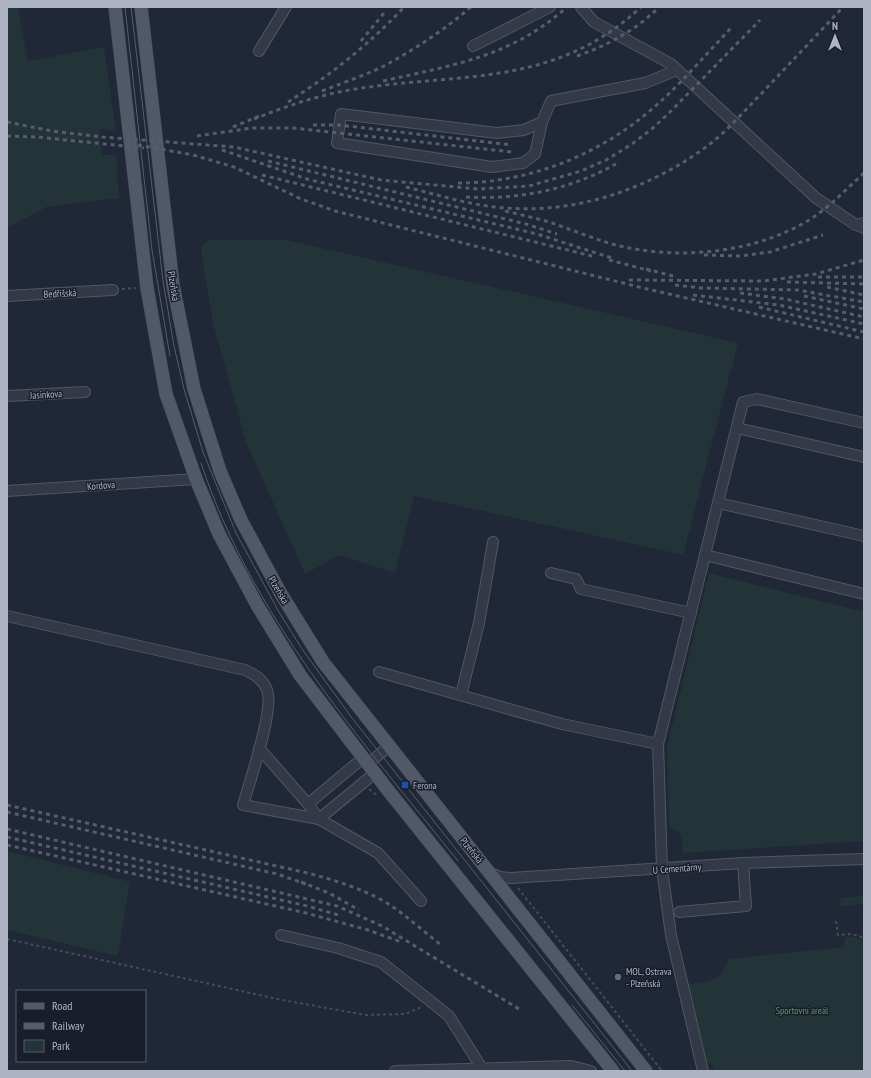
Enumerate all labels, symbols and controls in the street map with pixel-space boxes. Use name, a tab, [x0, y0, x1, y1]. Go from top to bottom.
north arrow	[815, 16, 855, 56]
text: N	[832, 19, 838, 33]
street label: Plzeňská	[165, 270, 182, 302]
street label: Bedřišská	[43, 286, 77, 301]
street label: Jasinkova	[29, 387, 62, 402]
street label: Kordova	[87, 478, 115, 493]
street label: Plzeňská	[265, 574, 292, 607]
place label: Ferona	[413, 779, 437, 792]
marker: Ferona	[400, 780, 410, 790]
street label: Plzeňská	[457, 835, 486, 866]
street label: U Cementárny	[652, 860, 702, 877]
place label: MOL, Ostrava - Plzeňská	[626, 965, 672, 990]
marker: MOL, Ostrava - Plzeňská	[613, 972, 623, 982]
legend	[16, 990, 146, 1062]
text: Road	[52, 998, 72, 1013]
park label: Sportovní areál	[776, 1004, 829, 1017]
text: Railway	[52, 1018, 85, 1033]
text: Park	[52, 1038, 70, 1053]

